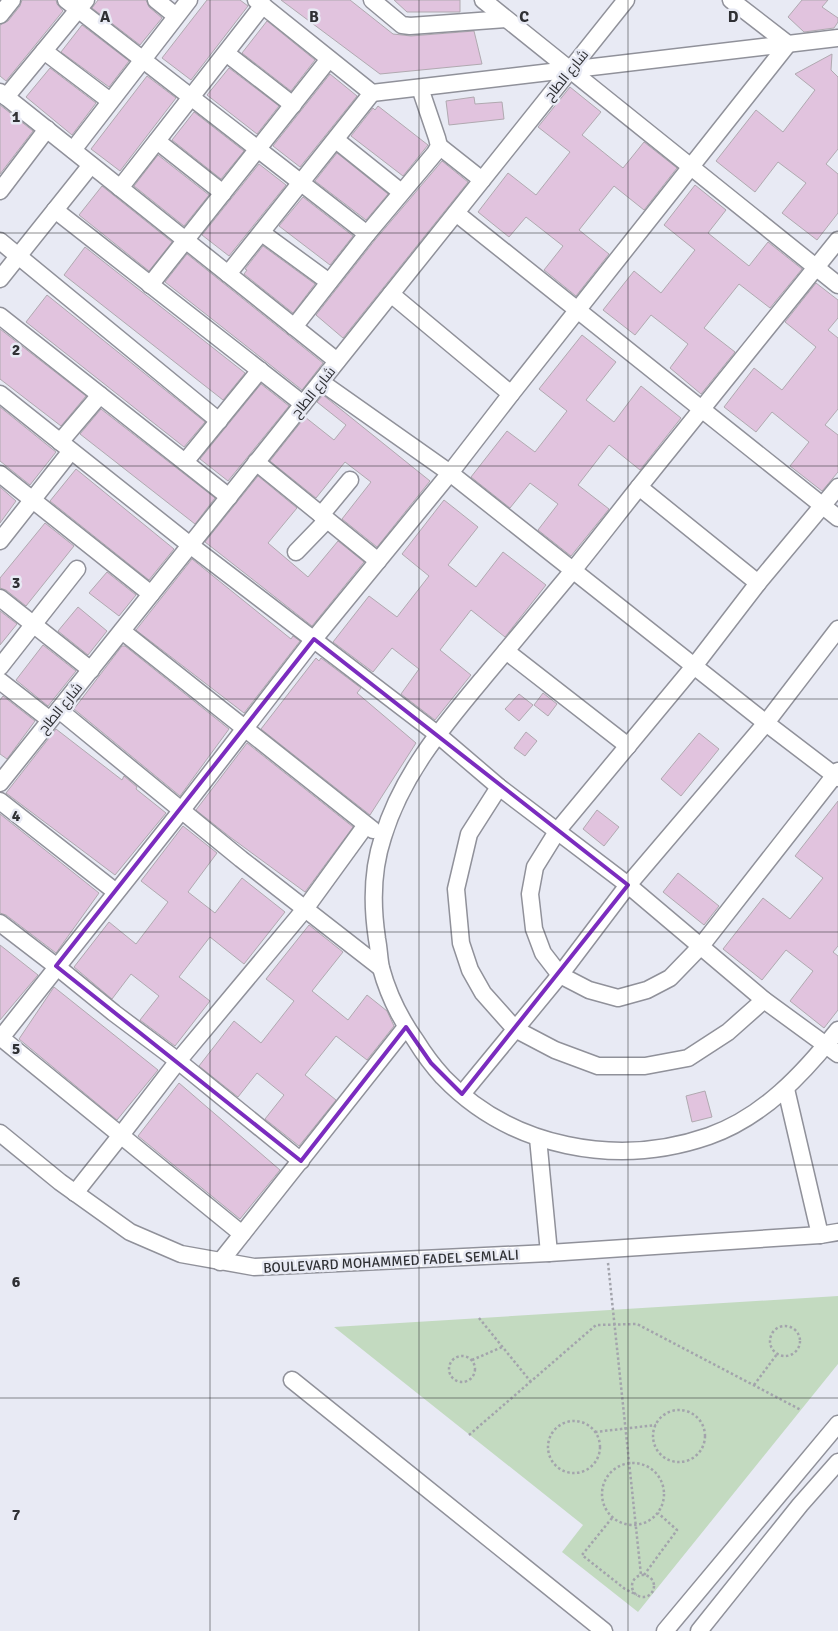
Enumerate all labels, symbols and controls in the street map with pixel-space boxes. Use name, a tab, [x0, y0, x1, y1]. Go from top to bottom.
text: A	[100, 7, 111, 27]
text: B	[309, 7, 319, 27]
text: C	[519, 7, 529, 27]
text: D	[728, 7, 739, 27]
street label: شارع الطاح	[541, 46, 592, 104]
text: 1	[12, 107, 21, 127]
text: 2	[12, 340, 20, 360]
street label: شارع الطاح	[288, 363, 339, 421]
text: 3	[12, 573, 20, 593]
street label: شارع الطاح	[35, 679, 86, 737]
text: 4	[12, 806, 21, 826]
text: 5	[12, 1039, 20, 1059]
street label: BOULEVARD MOHAMMED FADEL SEMLALI	[263, 1246, 519, 1277]
text: 6	[12, 1272, 21, 1292]
text: 7	[12, 1505, 21, 1525]

